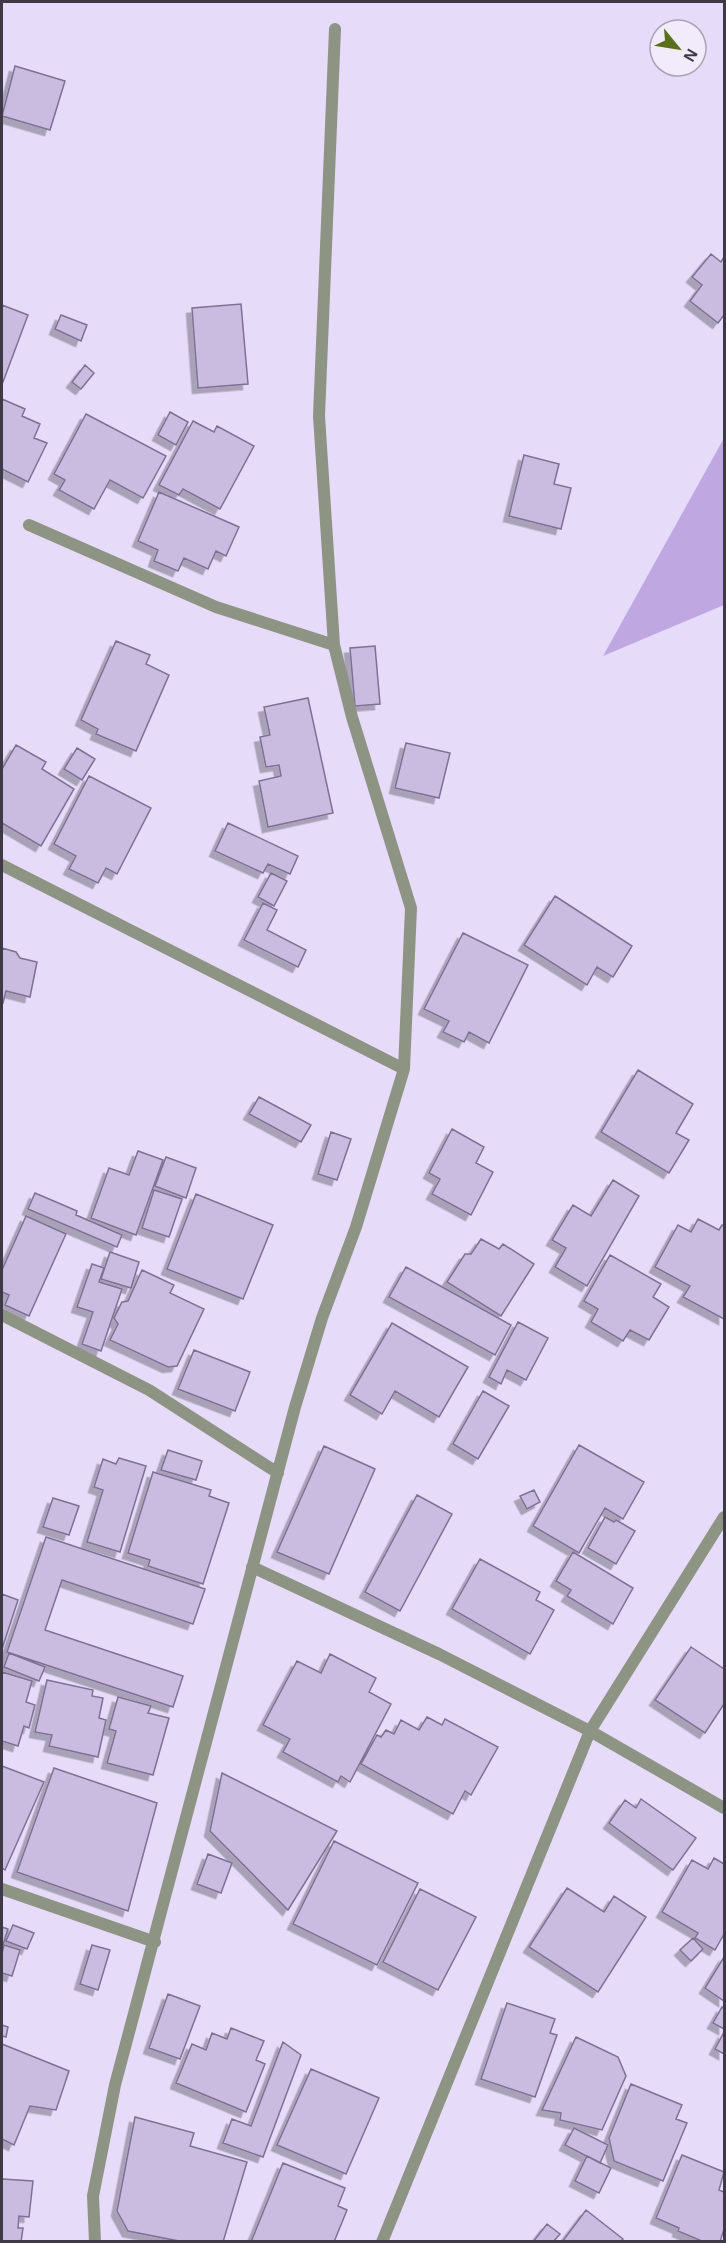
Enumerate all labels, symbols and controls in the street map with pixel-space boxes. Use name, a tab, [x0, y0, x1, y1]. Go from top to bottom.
north arrow	[648, 18, 708, 78]
text: N	[680, 46, 701, 65]

